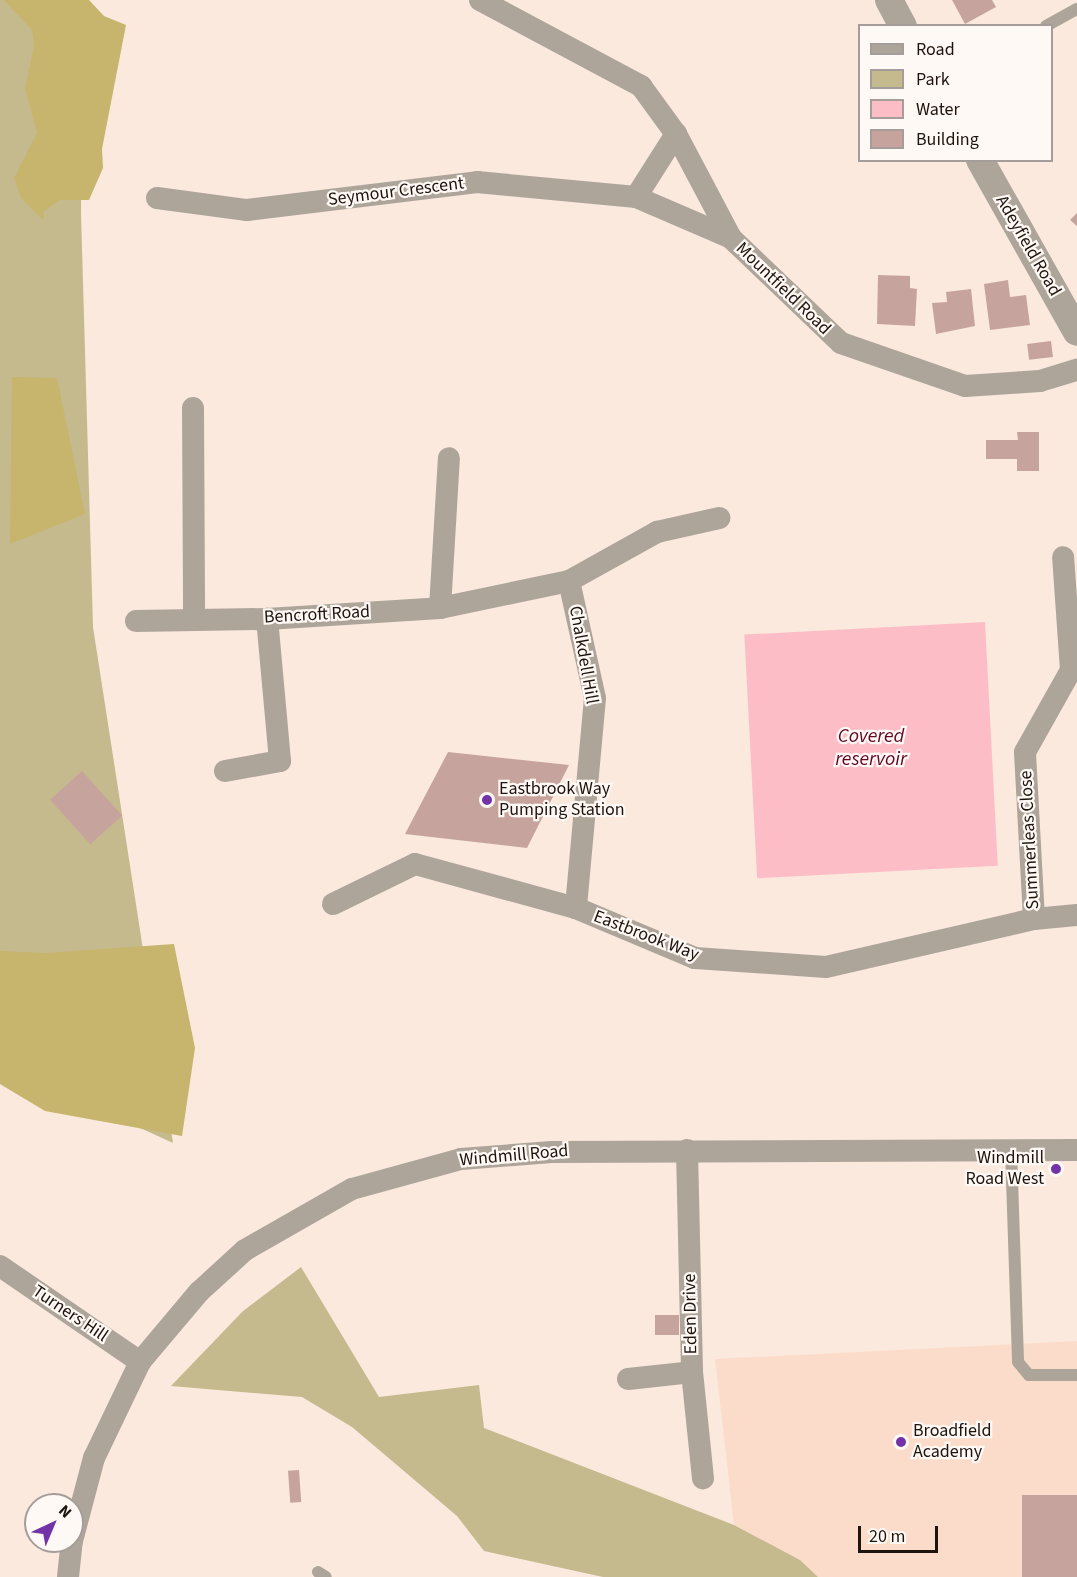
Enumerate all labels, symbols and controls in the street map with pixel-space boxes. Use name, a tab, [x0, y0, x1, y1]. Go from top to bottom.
legend	[858, 24, 1053, 162]
text: Road	[916, 37, 955, 62]
text: Park	[916, 67, 950, 92]
text: Water	[916, 97, 960, 122]
text: Building	[916, 127, 979, 152]
street label: Seymour Crescent	[327, 173, 465, 211]
street label: Adeyfield Road	[990, 192, 1066, 300]
street label: Mountfield Road	[731, 238, 835, 340]
street label: Bencroft Road	[263, 601, 371, 629]
street label: Chalkdell Hill	[564, 604, 602, 706]
water label: Covered reservoir	[835, 725, 907, 772]
street label: Summerleas Close	[1016, 770, 1044, 910]
place label: Eastbrook Way Pumping Station	[499, 779, 625, 822]
marker: Eastbrook Way Pumping Station	[480, 793, 494, 807]
street label: Eastbrook Way	[590, 906, 702, 966]
street label: Windmill Road	[459, 1140, 569, 1172]
place label: Windmill Road West	[965, 1148, 1044, 1190]
marker: Windmill Road West	[1049, 1162, 1063, 1176]
street label: Eden Drive	[679, 1273, 703, 1355]
street label: Turners Hill	[28, 1281, 112, 1347]
place label: Broadfield Academy	[913, 1421, 991, 1464]
marker: Broadfield Academy	[894, 1435, 908, 1449]
north arrow	[24, 1493, 84, 1553]
text: N	[54, 1500, 77, 1523]
scale bar	[861, 1514, 940, 1552]
text: 20 m	[869, 1524, 905, 1549]

